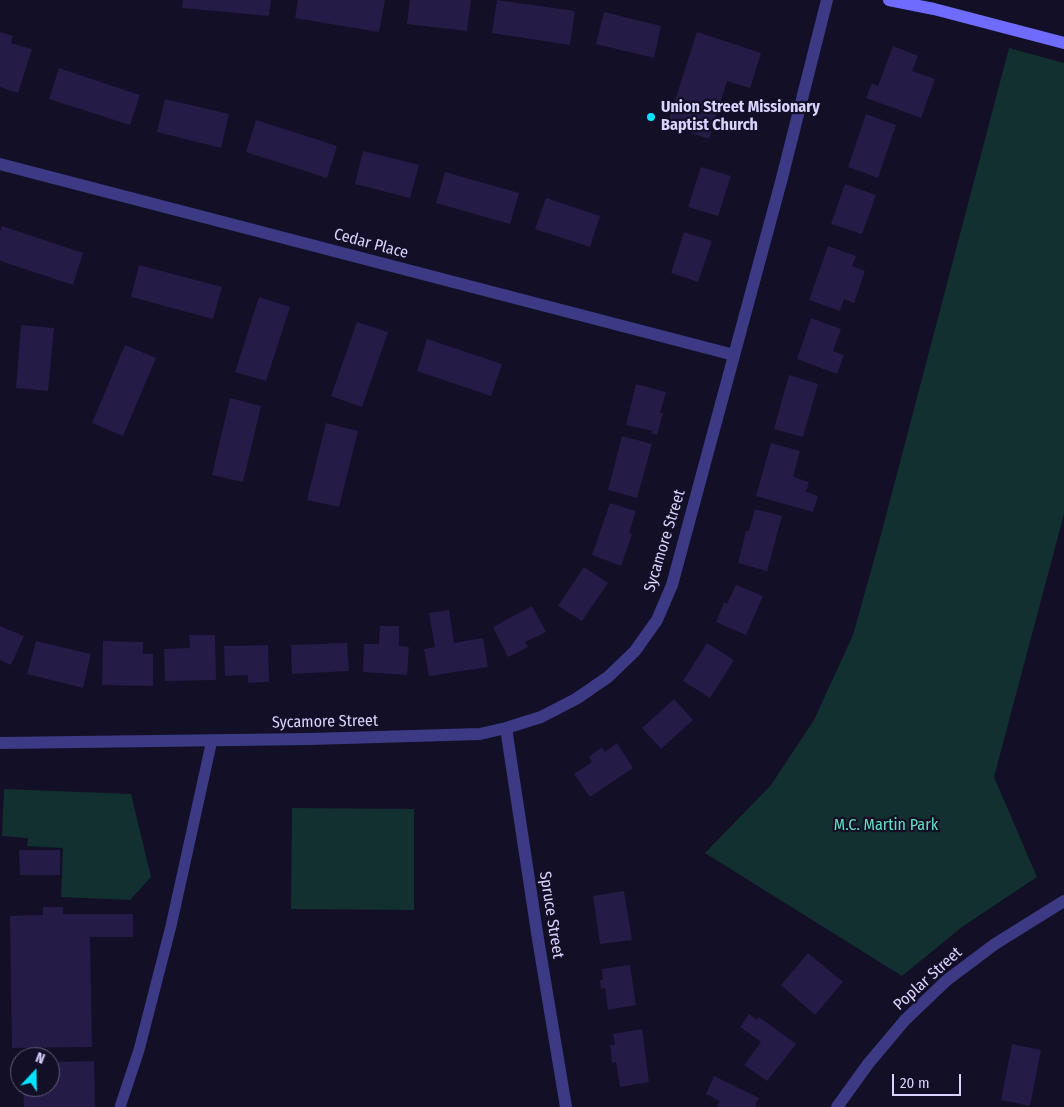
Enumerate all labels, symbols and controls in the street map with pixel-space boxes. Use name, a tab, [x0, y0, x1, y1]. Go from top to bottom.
place label: Union Street Missionary Baptist Church	[661, 98, 820, 136]
marker: Union Street Missionary Baptist Church	[645, 111, 657, 123]
street label: Cedar Place	[332, 225, 410, 263]
street label: Sycamore Street	[640, 487, 690, 595]
street label: Sycamore Street	[272, 711, 378, 733]
park label: M.C. Martin Park	[834, 816, 938, 836]
street label: Spruce Street	[535, 870, 567, 960]
street label: Poplar Street	[890, 943, 966, 1015]
north arrow	[10, 1047, 60, 1097]
text: N	[33, 1049, 47, 1068]
scale bar	[894, 1064, 963, 1096]
text: 20 m	[900, 1074, 930, 1092]

